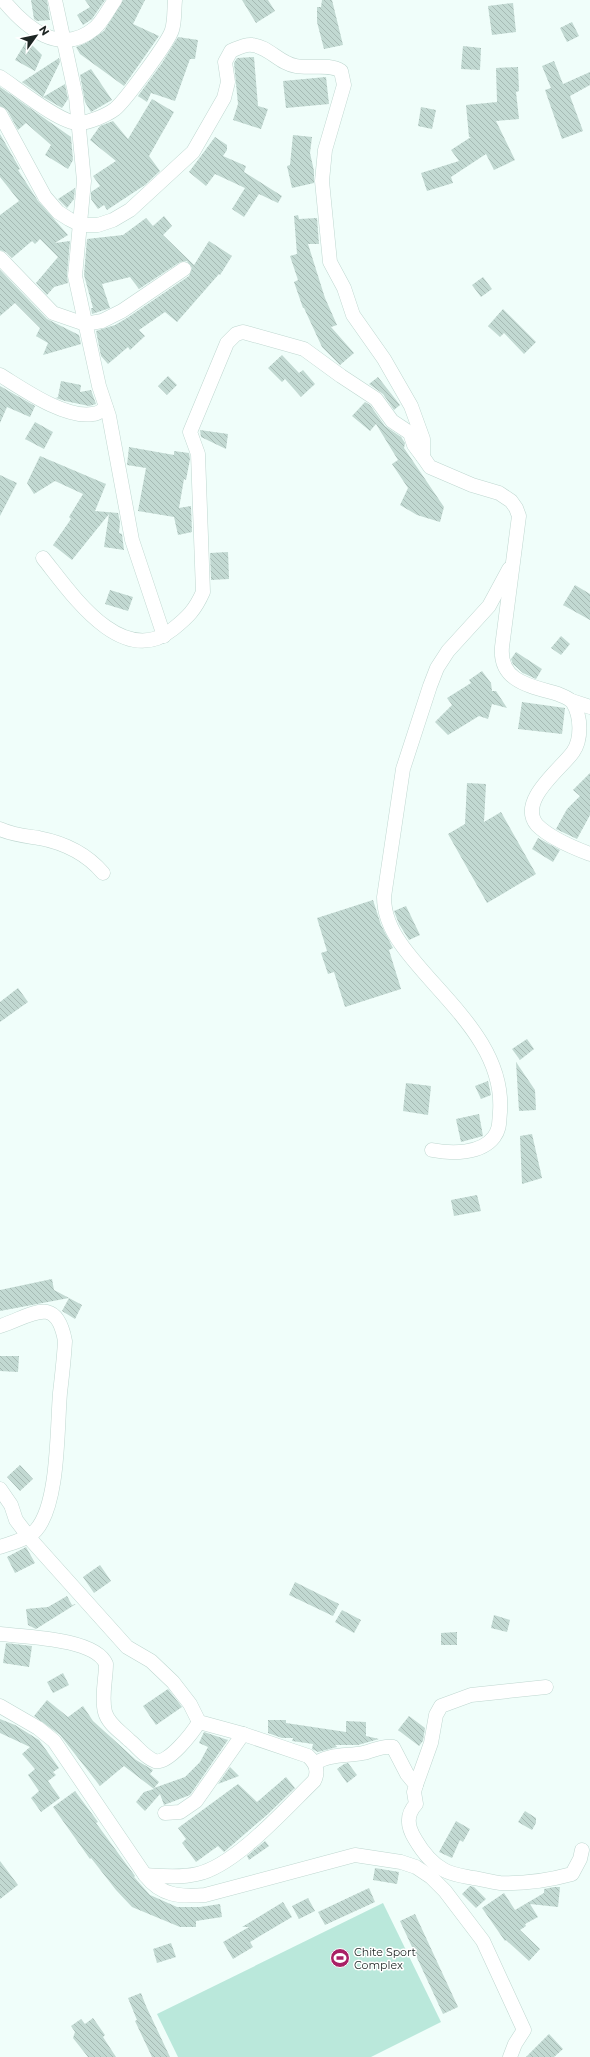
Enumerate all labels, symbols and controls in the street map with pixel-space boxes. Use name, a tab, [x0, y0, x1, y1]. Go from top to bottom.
north arrow	[16, 16, 56, 56]
text: N	[36, 23, 53, 38]
place label: Chite Sport Complex	[354, 1945, 417, 1972]
sports icon: Chite Sport Complex	[329, 1947, 351, 1969]

